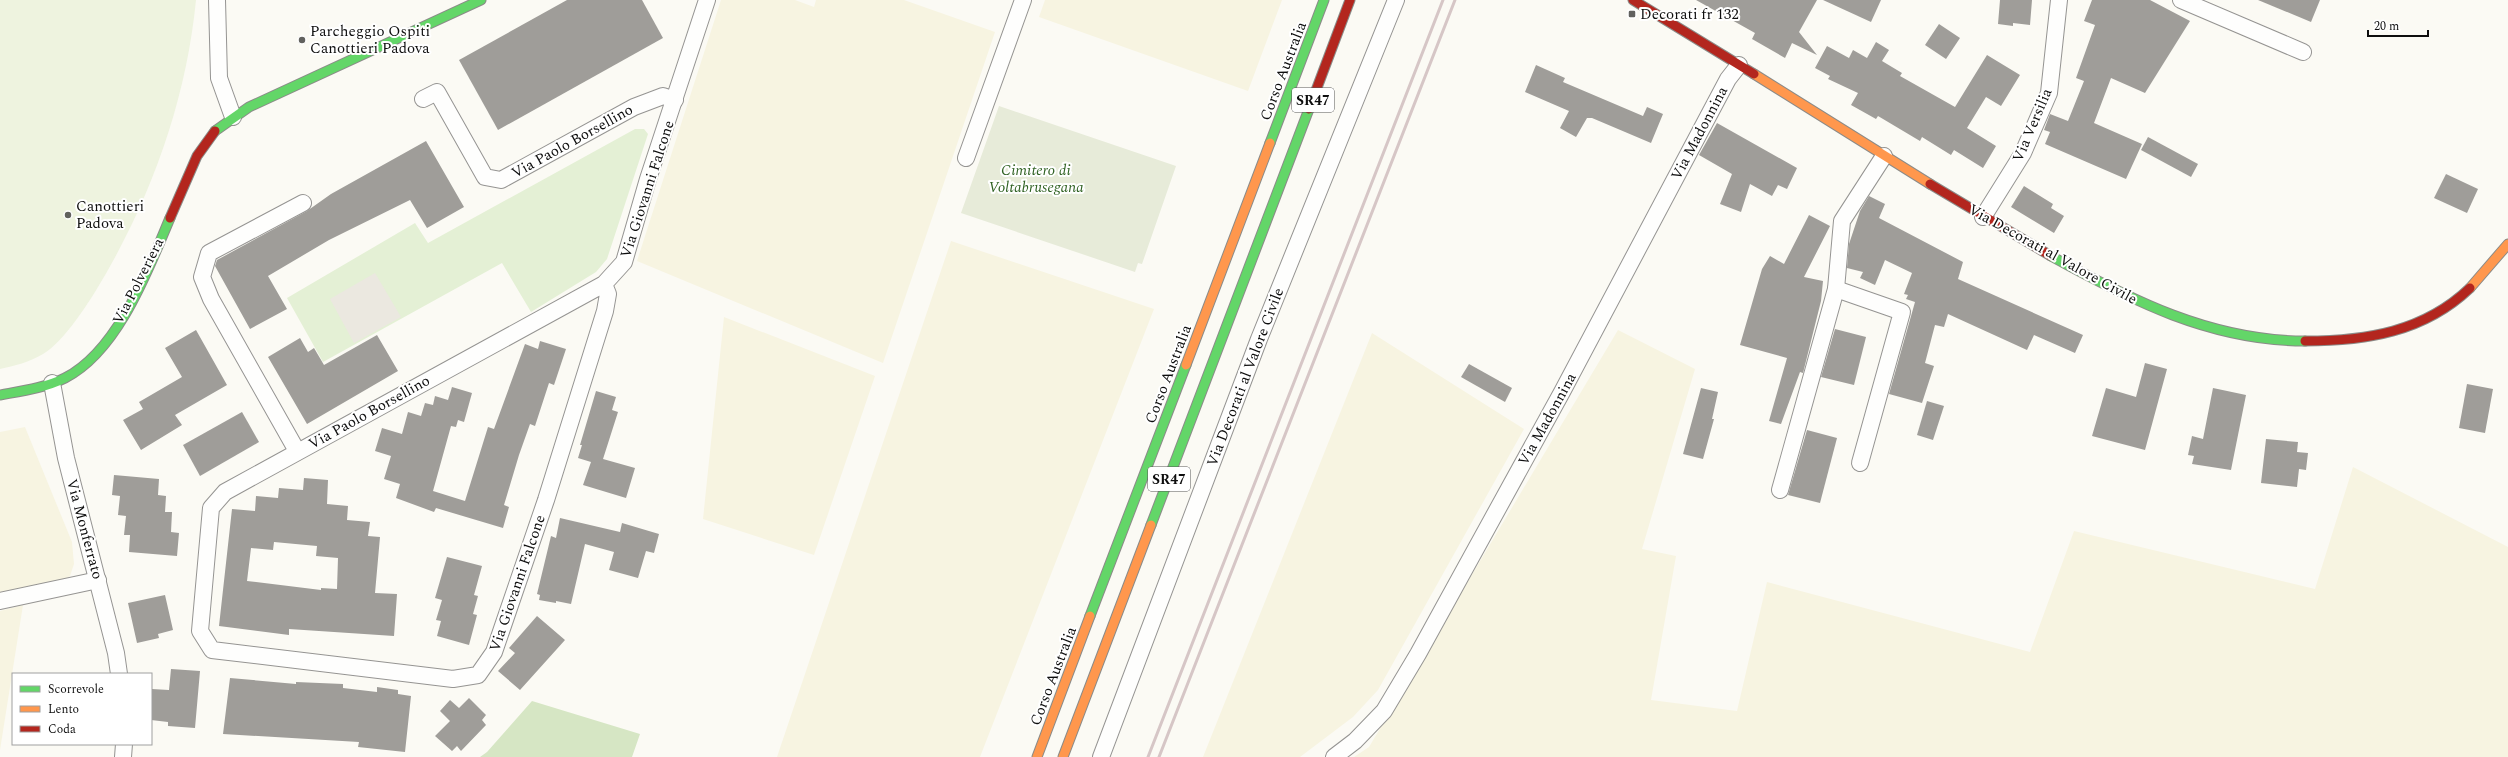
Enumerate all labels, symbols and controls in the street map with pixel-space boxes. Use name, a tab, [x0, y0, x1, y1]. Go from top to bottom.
place label: Decorati fr 132	[1640, 3, 1739, 26]
marker: Decorati fr 132	[1627, 9, 1637, 19]
scale bar	[2368, 12, 2428, 38]
text: 20 m	[2374, 17, 2399, 36]
street label: Corso Australia	[1254, 18, 1313, 124]
place label: Parcheggio Ospiti Canottieri Padova	[310, 20, 430, 60]
marker: Parcheggio Ospiti Canottieri Padova	[297, 35, 307, 45]
street label: Via Madonnina	[1665, 82, 1734, 184]
street label: Via Versilia	[2007, 84, 2059, 166]
road number: SR47	[1292, 88, 1334, 112]
street label: Via Paolo Borsellino	[507, 98, 637, 184]
street label: Via Giovanni Falcone	[614, 117, 681, 261]
park label: Cimitero di Voltabrusegana	[988, 159, 1084, 199]
place label: Canottieri Padova	[76, 195, 144, 235]
street label: Via Decorati al Valore Civile	[1964, 198, 2141, 311]
marker: Canottieri Padova	[63, 210, 73, 220]
street label: Via Polveriera	[107, 233, 170, 329]
street label: Via Decorati al Valore Civile	[1201, 284, 1290, 470]
street label: Corso Australia	[1139, 321, 1198, 427]
street label: Via Madonnina	[1512, 368, 1583, 470]
street label: Via Paolo Borsellino	[304, 369, 434, 455]
road number: SR47	[1148, 467, 1190, 491]
street label: Via Monferrato	[60, 476, 109, 582]
street label: Via Giovanni Falcone	[483, 512, 552, 655]
street label: Corso Australia	[1024, 623, 1083, 729]
legend	[12, 673, 152, 745]
text: Scorrevole	[48, 680, 104, 699]
text: Lento	[48, 700, 79, 719]
text: Coda	[48, 720, 76, 739]

